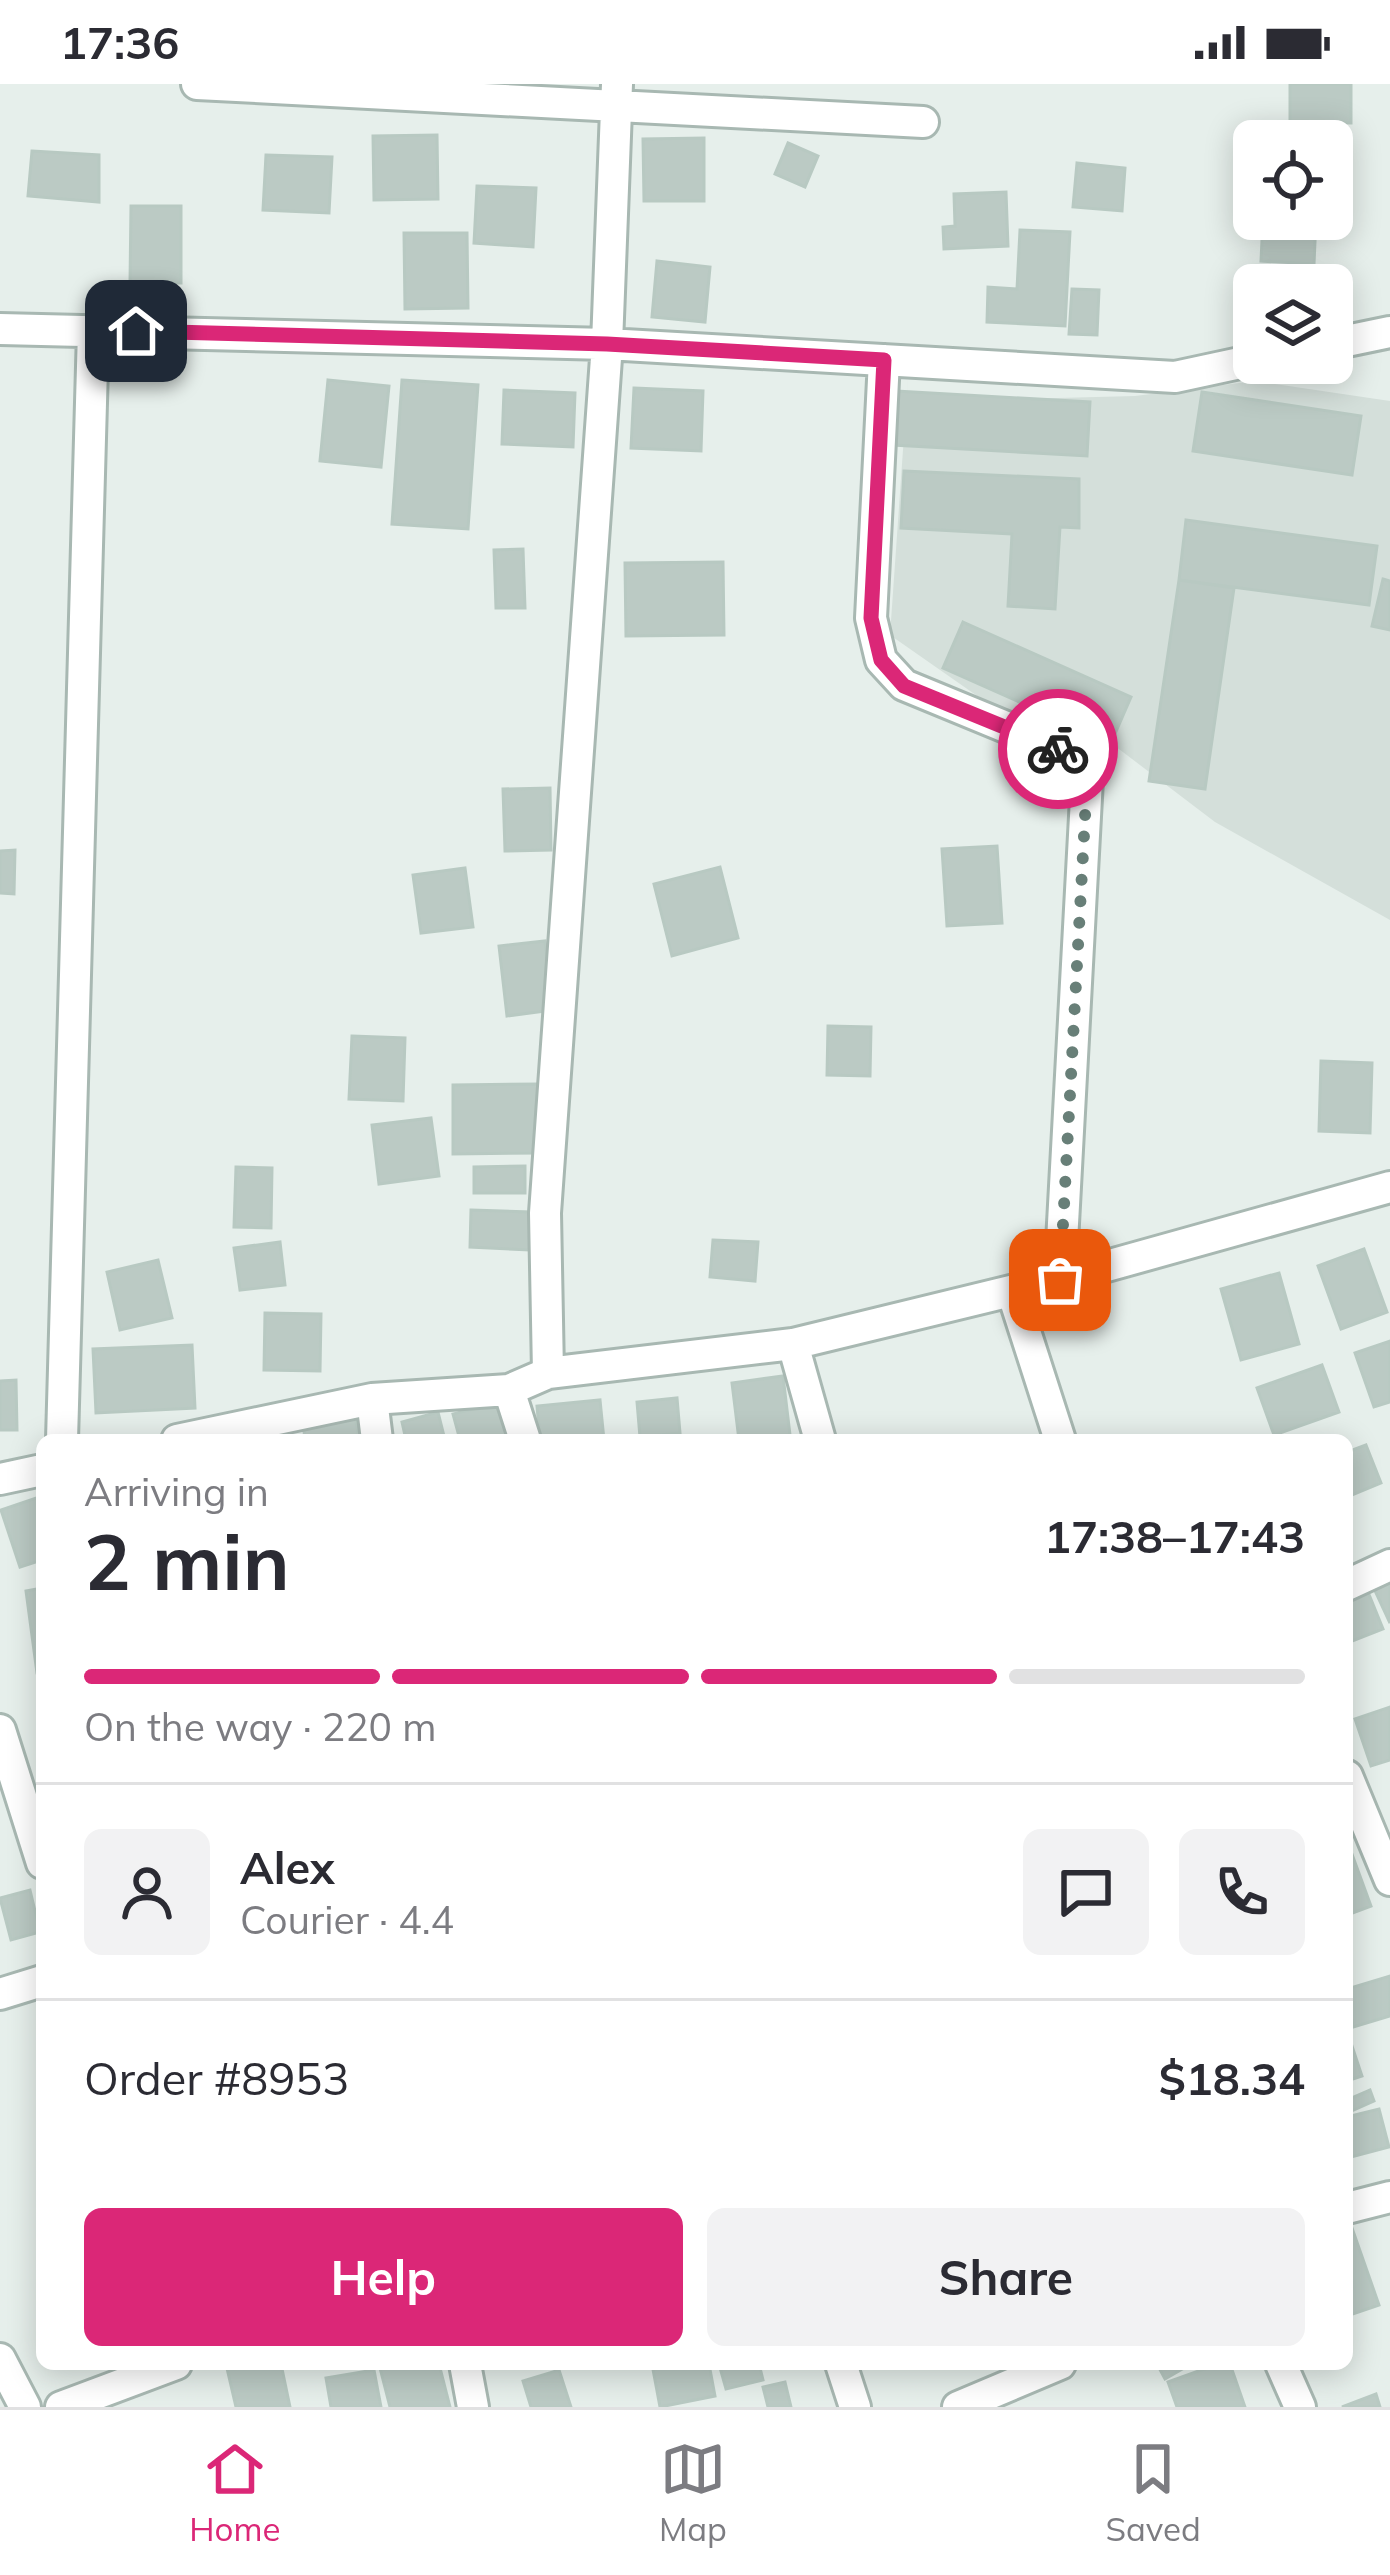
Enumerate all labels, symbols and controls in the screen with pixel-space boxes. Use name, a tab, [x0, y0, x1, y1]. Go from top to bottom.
text: 17:36	[60, 14, 179, 70]
map controls	[1233, 120, 1353, 384]
button: locate	[1233, 120, 1353, 240]
button: layers	[1233, 264, 1353, 384]
pin	[85, 280, 187, 382]
icon: home	[103, 298, 169, 364]
courier	[998, 689, 1118, 809]
icon: bike	[1025, 716, 1091, 782]
pin	[1009, 1229, 1111, 1331]
icon: bag	[1027, 1247, 1093, 1313]
text: Arriving in	[84, 1467, 269, 1516]
text: 17:38–17:43	[1044, 1508, 1305, 1564]
text: 2 min	[84, 1512, 290, 1610]
text: On the way · 220 m	[84, 1702, 436, 1751]
button: person	[84, 1829, 210, 1955]
button: chat	[1023, 1829, 1149, 1955]
button: phone	[1179, 1829, 1305, 1955]
text: Alex	[240, 1839, 335, 1895]
text: Courier · 4.4	[240, 1895, 454, 1944]
text: Order #8953	[84, 2050, 349, 2106]
text: $18.34	[1159, 2050, 1305, 2106]
button: Help	[84, 2208, 683, 2346]
button: Share	[707, 2208, 1305, 2346]
tab: Home	[189, 2436, 280, 2549]
tab: Map	[659, 2436, 727, 2549]
tab: Saved	[1105, 2436, 1201, 2549]

